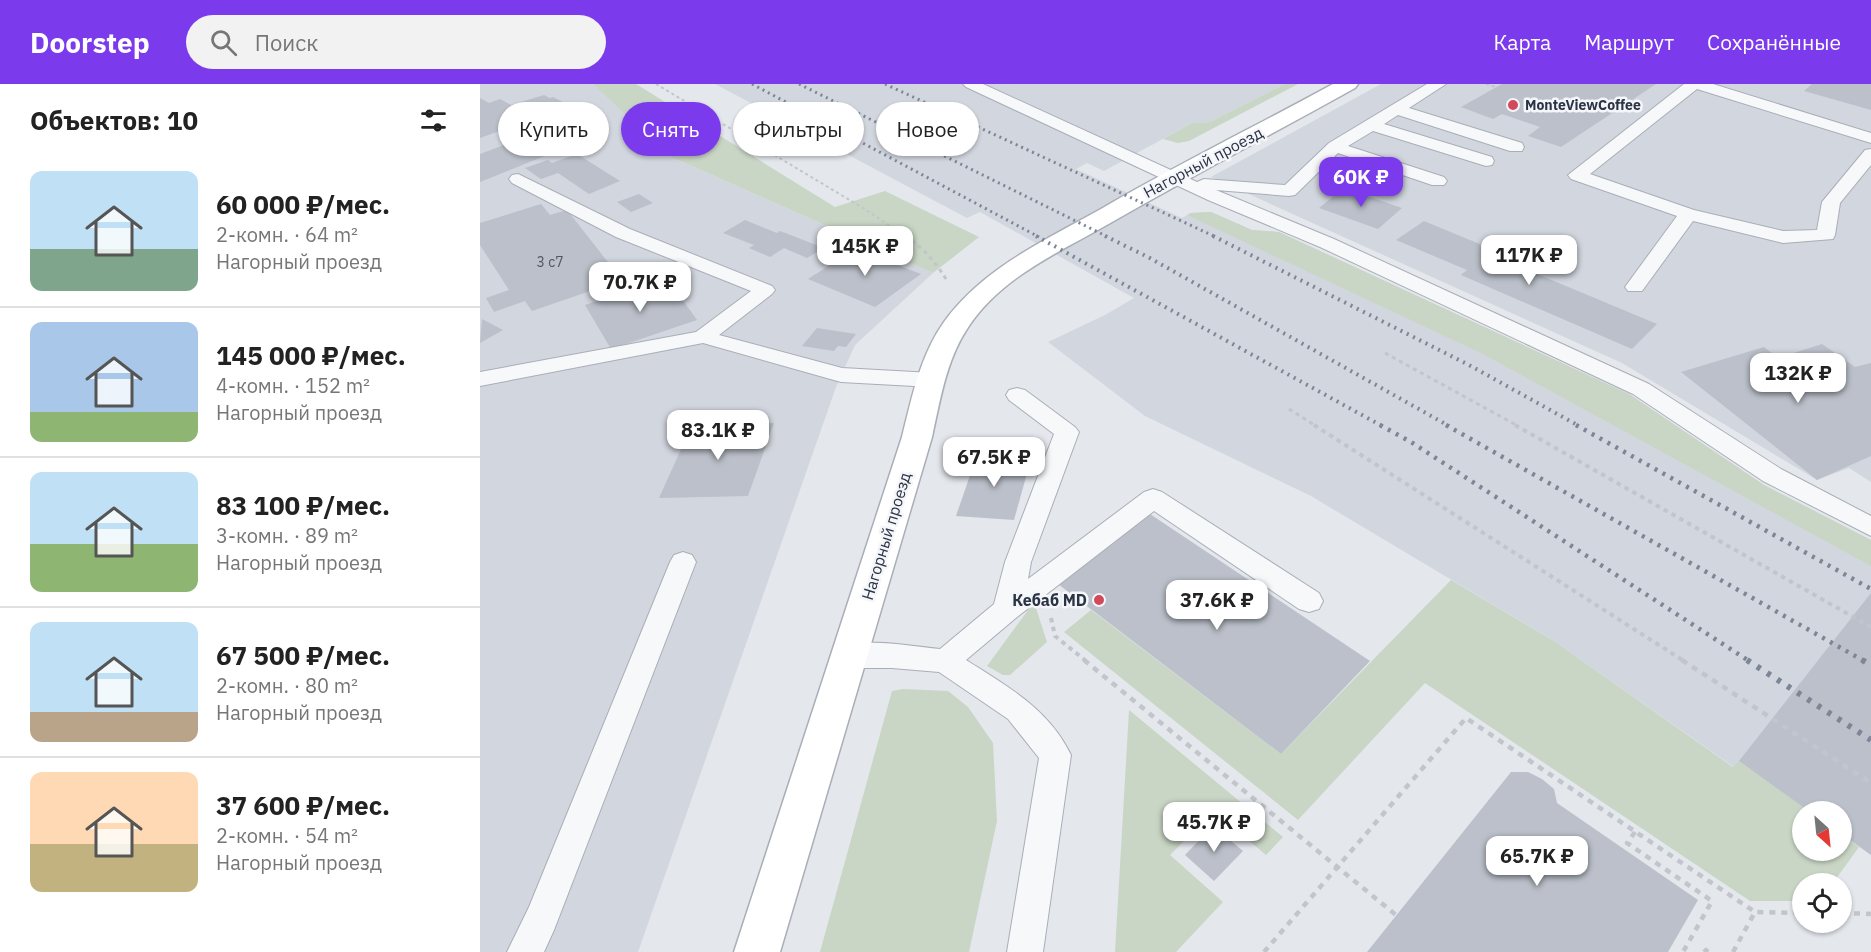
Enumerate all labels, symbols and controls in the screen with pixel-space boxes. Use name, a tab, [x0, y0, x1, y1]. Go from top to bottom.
search box	[186, 15, 606, 69]
text: Doorstep	[30, 24, 150, 61]
icon: search	[207, 26, 240, 59]
text: Поиск	[255, 28, 318, 57]
text: Карта	[1493, 28, 1551, 56]
text: Маршрут	[1584, 28, 1674, 56]
text: Сохранённые	[1707, 28, 1841, 56]
place label: MonteViewCoffee	[1525, 96, 1641, 114]
marker: MonteViewCoffee	[1506, 98, 1520, 112]
chip: Купить	[498, 102, 609, 156]
chip: Снять	[621, 102, 721, 156]
chip: Фильтры	[733, 102, 864, 156]
chip: Новое	[876, 102, 979, 156]
text: Объектов: 10	[30, 103, 198, 137]
icon: filters	[417, 104, 450, 137]
street label: Нагорный проезд	[1140, 122, 1267, 202]
pin: 60K ₽	[1319, 157, 1403, 208]
text: 60K ₽	[1333, 163, 1389, 190]
text: 60 000 ₽/мес.	[216, 187, 390, 221]
icon: home	[78, 195, 150, 267]
text: 2-комн. · 64 m²	[216, 221, 358, 248]
pin: 145K ₽	[816, 226, 914, 277]
text: 145K ₽	[831, 232, 899, 259]
pin: 117K ₽	[1480, 235, 1578, 286]
text: 117K ₽	[1495, 241, 1563, 268]
text: Нагорный проезд	[216, 248, 382, 275]
house number: 3 с7	[536, 253, 564, 271]
pin: 70.7K ₽	[585, 262, 695, 313]
text: 70.7K ₽	[603, 268, 677, 295]
text: 145 000 ₽/мес.	[216, 338, 406, 372]
icon: home	[78, 346, 150, 418]
pin: 132K ₽	[1749, 353, 1847, 404]
text: 132K ₽	[1764, 359, 1832, 386]
text: 4-комн. · 152 m²	[216, 372, 370, 399]
text: Нагорный проезд	[216, 399, 382, 426]
pin: 83.1K ₽	[663, 410, 773, 461]
text: 83.1K ₽	[681, 416, 755, 443]
pin: 67.5K ₽	[939, 437, 1049, 488]
text: 67.5K ₽	[957, 443, 1031, 470]
street label: Нагорный проезд	[857, 469, 915, 602]
text: 83 100 ₽/мес.	[216, 488, 390, 522]
icon: home	[78, 496, 150, 568]
text: 3-комн. · 89 m²	[216, 522, 358, 549]
text: Нагорный проезд	[216, 549, 382, 576]
pin: 37.6K ₽	[1162, 580, 1272, 631]
text: 37.6K ₽	[1180, 586, 1254, 613]
place label: Кебаб MD	[1012, 590, 1087, 610]
marker: Кебаб MD	[1092, 593, 1106, 607]
text: 67 500 ₽/мес.	[216, 638, 390, 672]
icon: home	[78, 646, 150, 718]
text: 2-комн. · 80 m²	[216, 672, 358, 699]
text: Нагорный проезд	[216, 699, 382, 726]
text: 37 600 ₽/мес.	[216, 788, 390, 822]
icon: home	[78, 796, 150, 868]
north arrow	[1792, 801, 1852, 861]
map controls	[1792, 801, 1852, 933]
pin: 45.7K ₽	[1159, 802, 1269, 853]
text: 45.7K ₽	[1177, 808, 1251, 835]
text: 2-комн. · 54 m²	[216, 822, 358, 849]
pin: 65.7K ₽	[1482, 836, 1592, 887]
text: 65.7K ₽	[1500, 842, 1574, 869]
text: Нагорный проезд	[216, 849, 382, 876]
button: locate	[1792, 873, 1852, 933]

